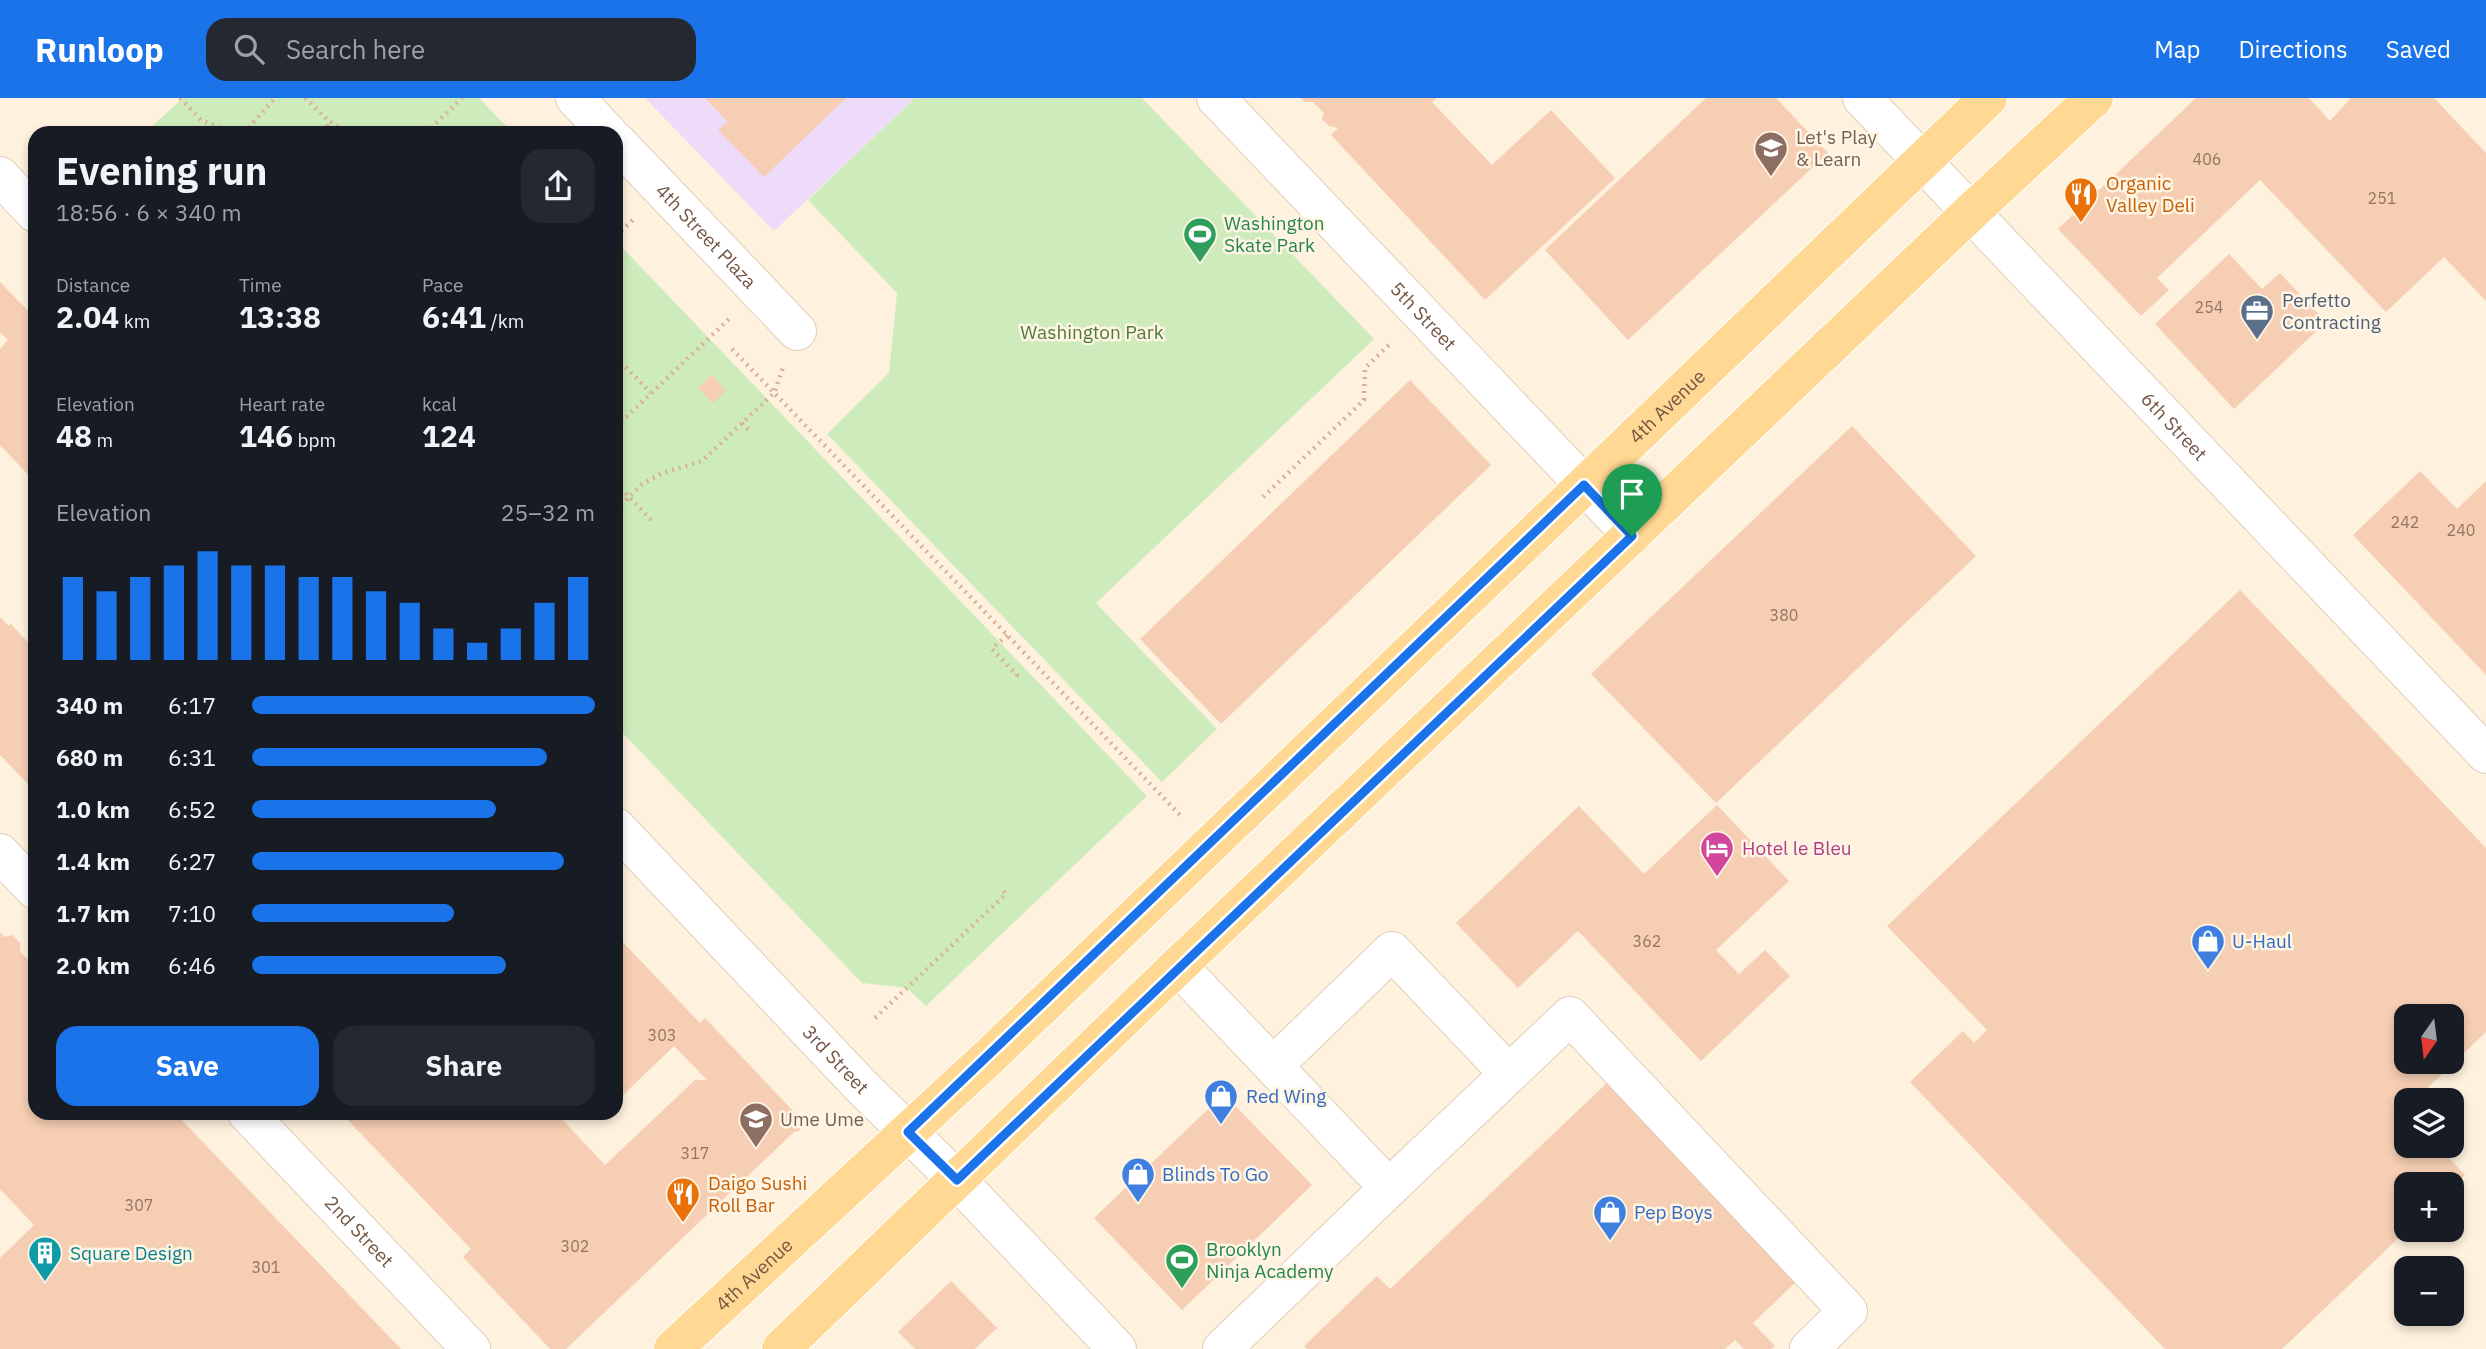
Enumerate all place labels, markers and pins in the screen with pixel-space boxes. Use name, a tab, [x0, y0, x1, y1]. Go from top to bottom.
place label: Let's Play & Learn	[1796, 125, 1877, 171]
school or university icon: Let's Play & Learn	[1752, 129, 1790, 178]
place label: Organic Valley Deli	[2106, 171, 2195, 217]
restaurant icon: Organic Valley Deli	[2062, 175, 2100, 224]
place label: Washington Skate Park	[1224, 211, 1325, 257]
sports icon: Washington Skate Park	[1181, 215, 1219, 264]
place label: Perfetto Contracting	[2282, 288, 2381, 334]
office icon: Perfetto Contracting	[2238, 292, 2276, 341]
pin	[1602, 464, 1662, 536]
hotel icon: Hotel le Bleu	[1698, 829, 1736, 878]
place label: Hotel le Bleu	[1742, 836, 1852, 860]
shop icon: U-Haul	[2189, 922, 2227, 971]
place label: U-Haul	[2232, 929, 2292, 953]
shop icon: Red Wing	[1202, 1077, 1240, 1126]
place label: Red Wing	[1246, 1084, 1326, 1108]
school or university icon: Ume Ume	[737, 1100, 775, 1149]
place label: Ume Ume	[780, 1107, 864, 1131]
shop icon: Blinds To Go	[1119, 1155, 1157, 1204]
place label: Blinds To Go	[1162, 1162, 1268, 1186]
place label: Daigo Sushi Roll Bar	[708, 1171, 807, 1217]
restaurant icon: Daigo Sushi Roll Bar	[664, 1175, 702, 1224]
shop icon: Pep Boys	[1591, 1193, 1629, 1242]
place label: Pep Boys	[1634, 1200, 1713, 1224]
building icon: Square Design	[26, 1234, 64, 1283]
place label: Brooklyn Ninja Academy	[1206, 1237, 1334, 1283]
place label: Square Design	[70, 1241, 193, 1265]
sports icon: Brooklyn Ninja Academy	[1163, 1241, 1201, 1290]

